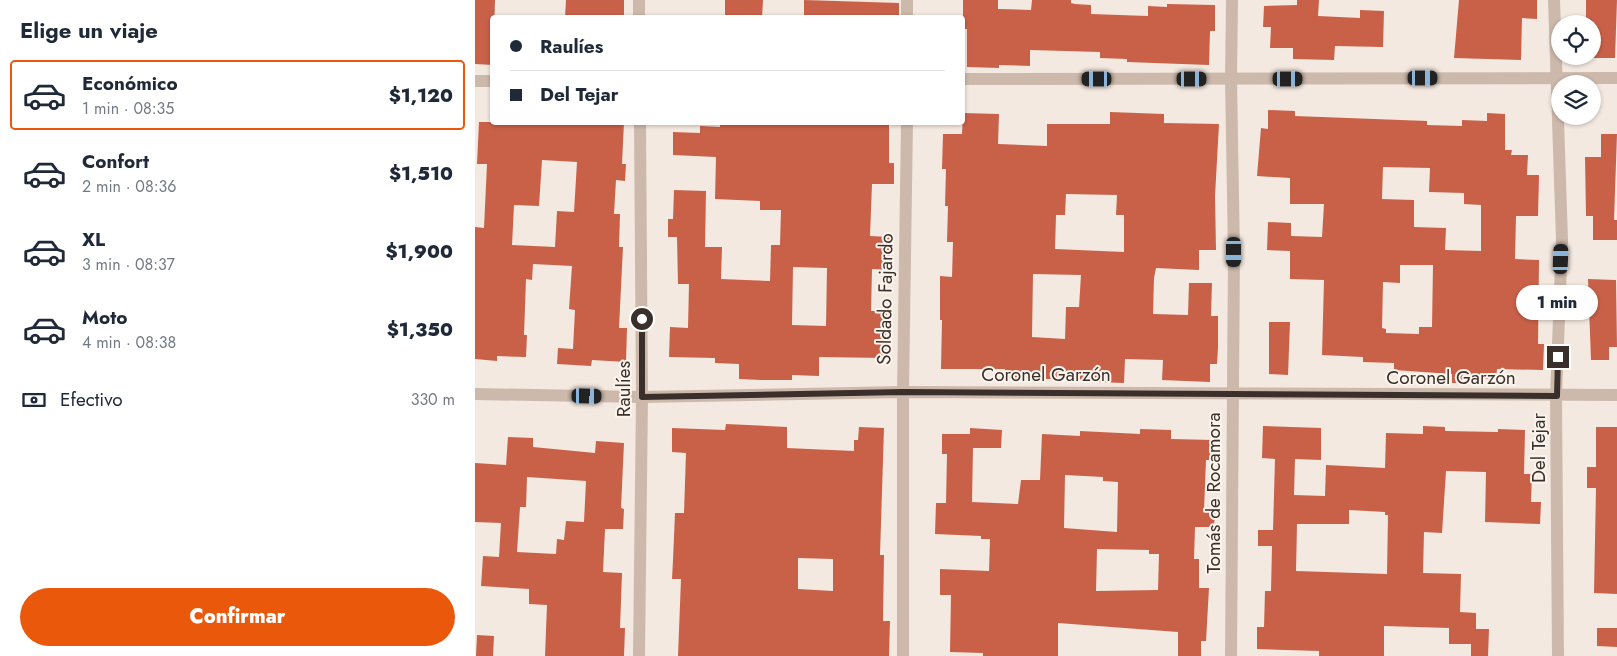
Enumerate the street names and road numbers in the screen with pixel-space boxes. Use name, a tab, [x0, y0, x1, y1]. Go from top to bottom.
street label: Soldado Fajardo	[870, 233, 900, 365]
street label: Raulíes	[610, 360, 637, 417]
street label: Coronel Garzón	[981, 361, 1111, 388]
street label: Coronel Garzón	[1386, 364, 1516, 391]
street label: Tomás de Rocamora	[1200, 412, 1227, 574]
street label: Del Tejar	[1525, 413, 1552, 483]

